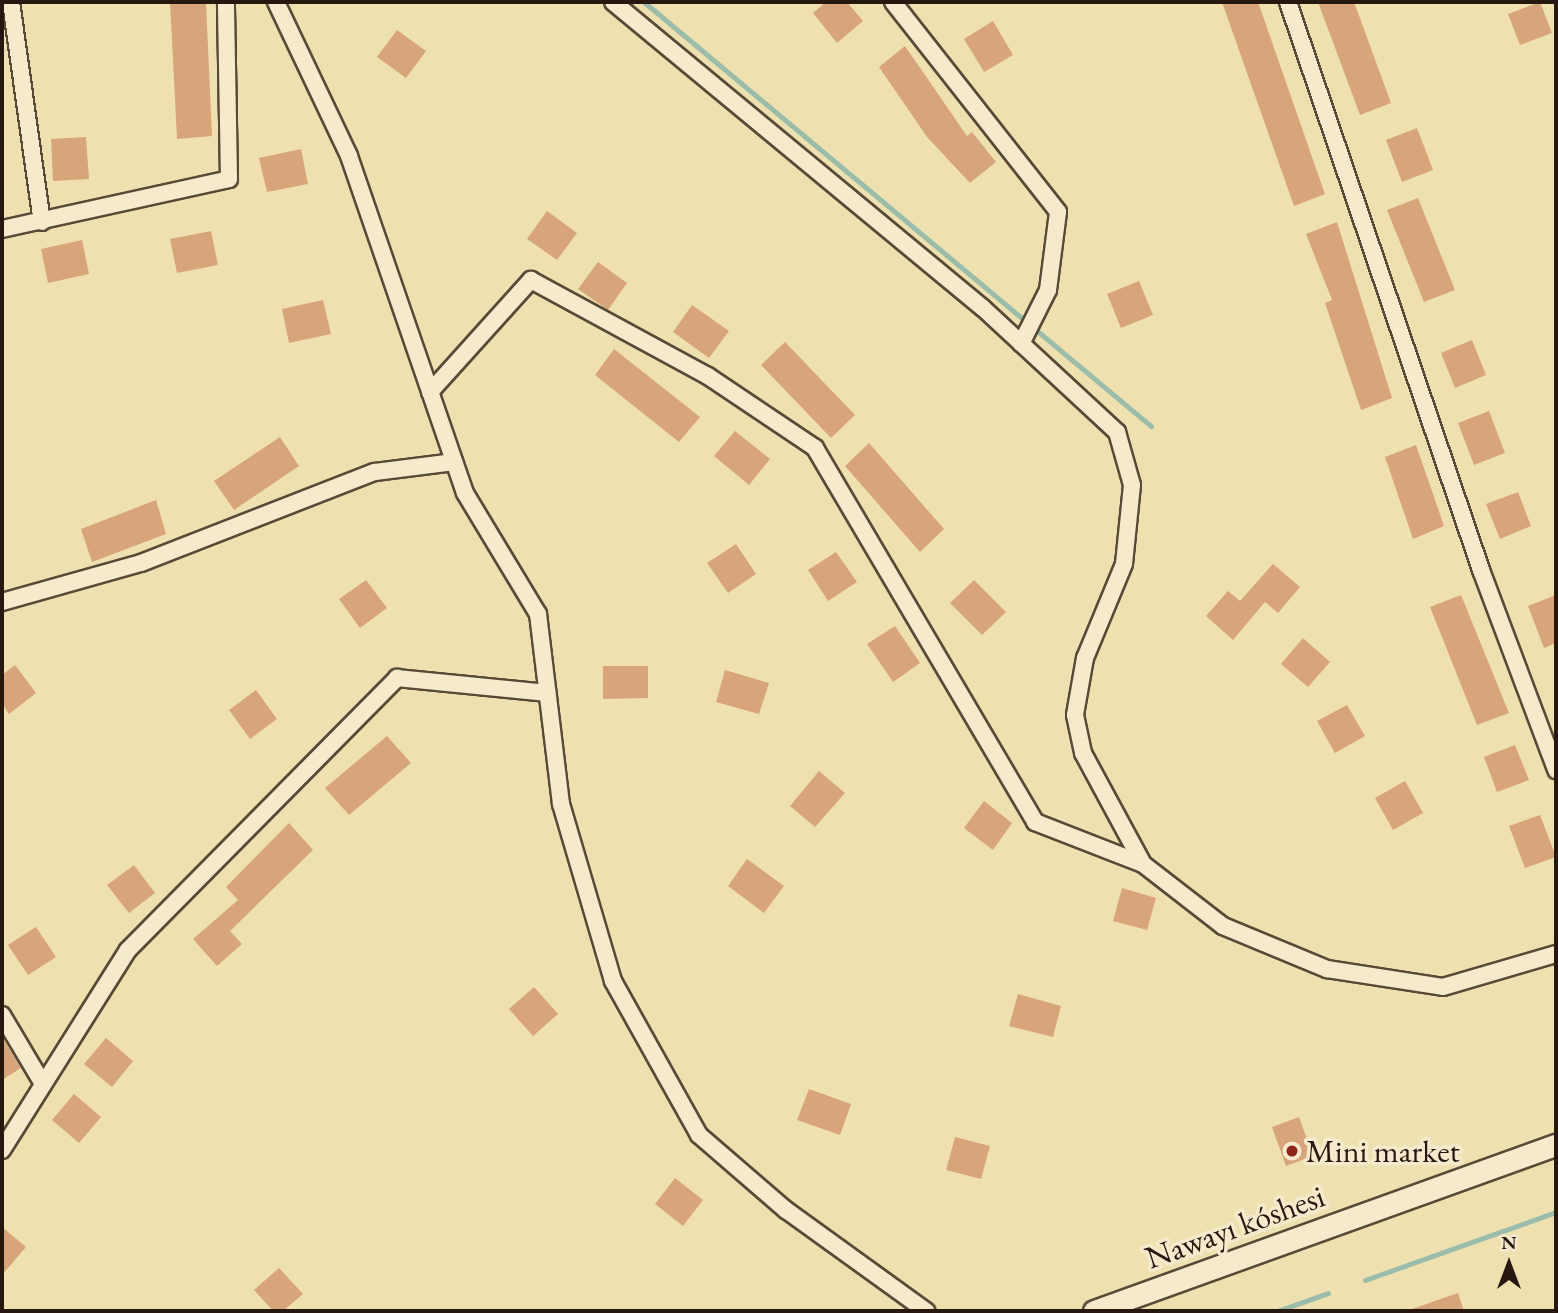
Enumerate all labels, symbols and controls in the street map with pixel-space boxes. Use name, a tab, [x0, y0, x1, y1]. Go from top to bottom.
place label: Mini market	[1306, 1132, 1460, 1170]
marker: Mini market	[1284, 1143, 1300, 1159]
street label: Nawayı kóshesi	[1140, 1177, 1330, 1277]
north arrow	[1474, 1229, 1544, 1299]
text: N	[1501, 1230, 1517, 1255]

